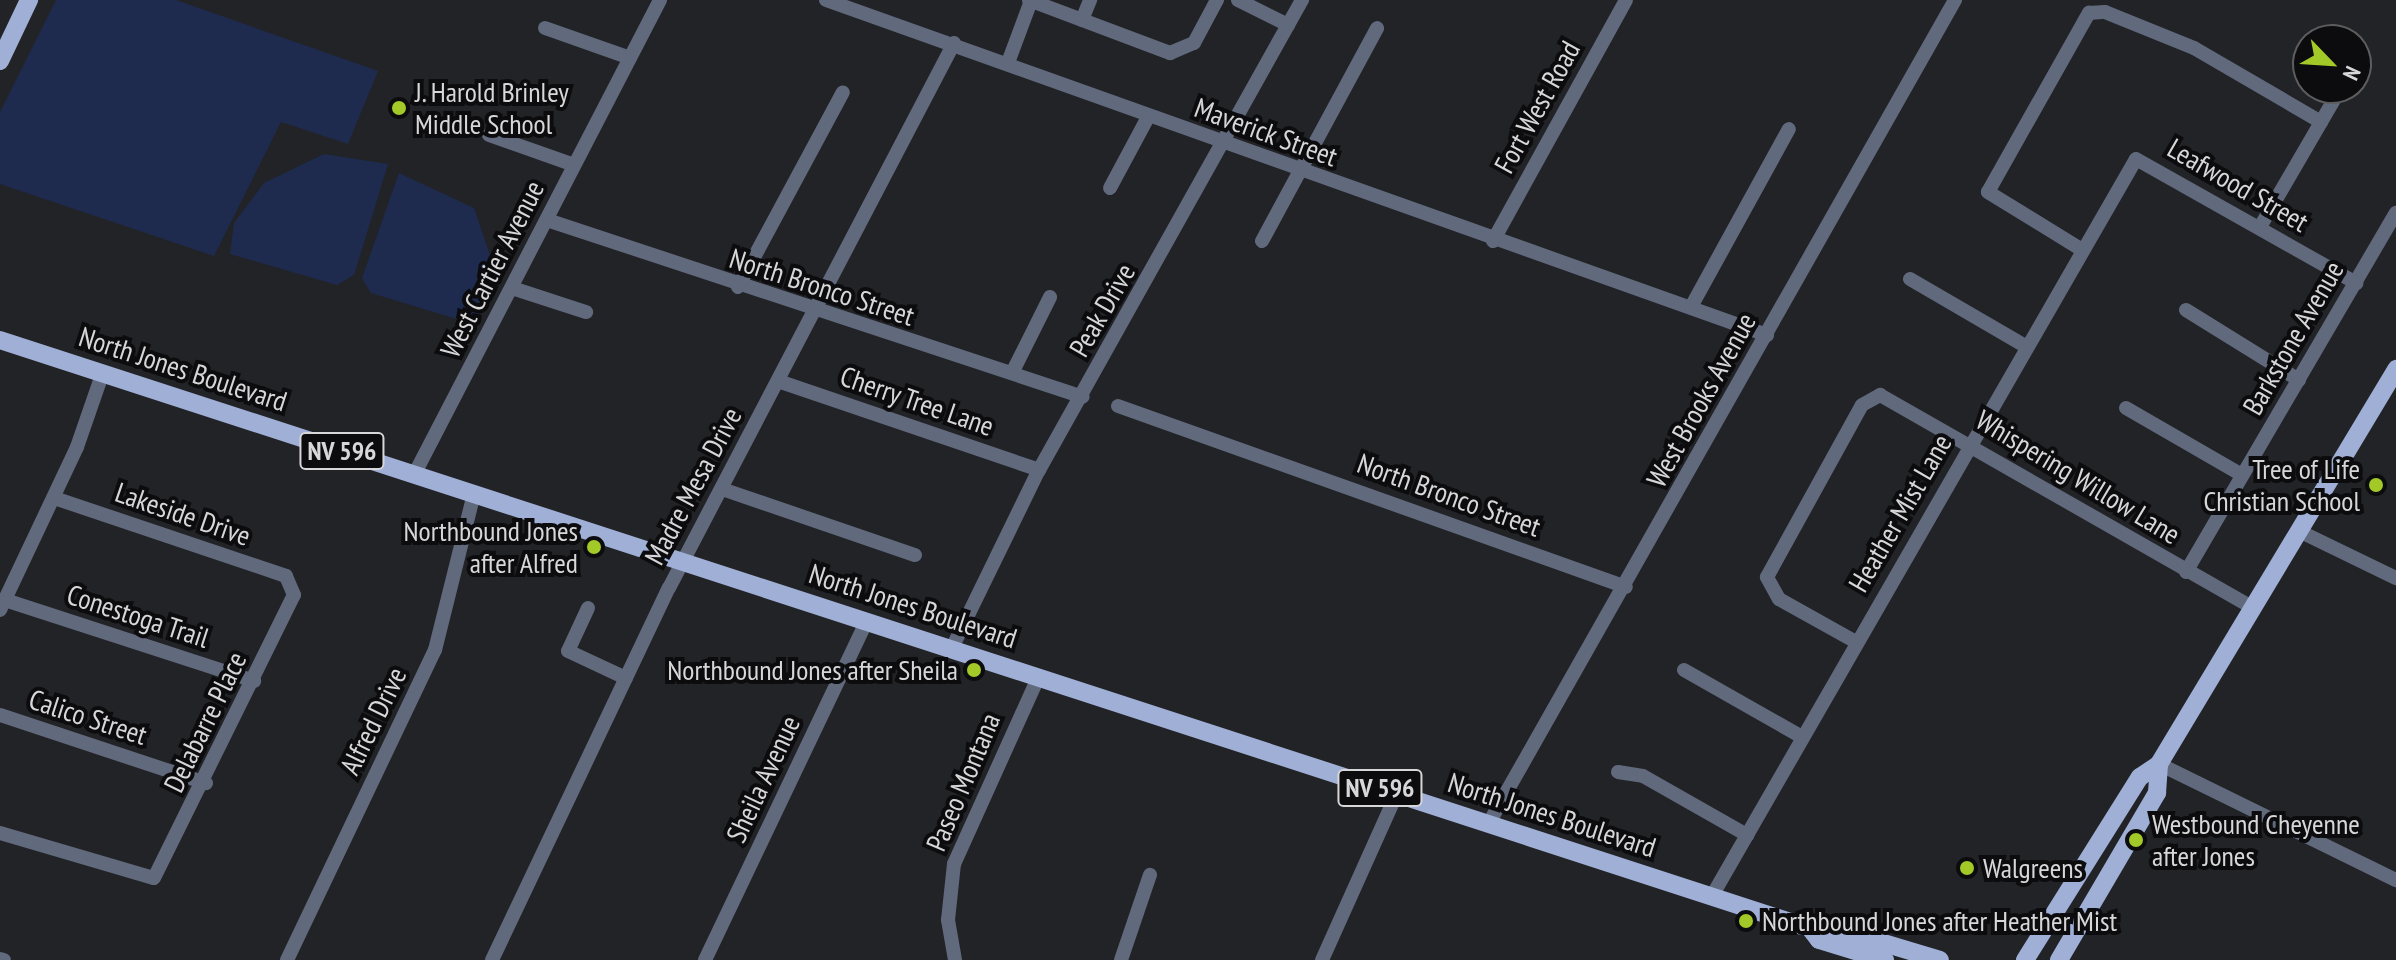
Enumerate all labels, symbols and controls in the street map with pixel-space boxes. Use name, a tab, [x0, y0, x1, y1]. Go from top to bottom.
north arrow	[2292, 24, 2372, 104]
street label: Fort West Road	[1487, 35, 1587, 179]
text: N	[2337, 62, 2367, 85]
place label: J. Harold Brinley Middle School	[415, 75, 571, 141]
street label: Maverick Street	[1190, 91, 1342, 173]
marker: J. Harold Brinley Middle School	[390, 99, 408, 117]
street label: Leafwood Street	[2162, 131, 2314, 239]
street label: West Cartier Avenue	[433, 175, 551, 363]
street label: North Bronco Street	[725, 241, 919, 333]
street label: Barkstone Avenue	[2235, 255, 2351, 421]
street label: Peak Drive	[1062, 257, 1142, 363]
street label: West Brooks Avenue	[1639, 307, 1763, 493]
street label: North Jones Boulevard	[75, 320, 291, 418]
street label: Cherry Tree Lane	[835, 359, 999, 443]
street label: Madre Mesa Drive	[638, 402, 748, 570]
street label: Whispering Willow Lane	[1969, 403, 2187, 551]
street label: Heather Mist Lane	[1841, 428, 1959, 598]
road number: NV 596	[298, 429, 386, 473]
street label: North Bronco Street	[1353, 446, 1545, 544]
place label: Tree of Life Christian School	[2203, 452, 2360, 518]
street label: Lakeside Drive	[111, 475, 255, 553]
marker: Tree of Life Christian School	[2367, 476, 2385, 494]
place label: Northbound Jones after Alfred	[404, 514, 578, 580]
marker: Northbound Jones after Alfred	[585, 538, 603, 556]
street label: North Jones Boulevard	[805, 557, 1021, 655]
street label: Conestoga Trail	[62, 577, 214, 655]
street label: Delabarre Place	[157, 647, 253, 797]
place label: Northbound Jones after Sheila	[667, 653, 958, 687]
marker: Northbound Jones after Sheila	[965, 661, 983, 679]
street label: Alfred Drive	[333, 662, 413, 780]
street label: Calico Street	[25, 682, 151, 752]
street label: Paseo Montana	[919, 708, 1007, 856]
street label: Sheila Avenue	[719, 710, 807, 848]
road number: NV 596	[1336, 766, 1424, 810]
street label: North Jones Boulevard	[1444, 766, 1660, 864]
place label: Westbound Cheyenne after Jones	[2152, 807, 2360, 873]
marker: Westbound Cheyenne after Jones	[2127, 831, 2145, 849]
place label: Walgreens	[1983, 851, 2083, 885]
marker: Walgreens	[1958, 859, 1976, 877]
place label: Northbound Jones after Heather Mist	[1762, 904, 2117, 938]
marker: Northbound Jones after Heather Mist	[1737, 912, 1755, 930]

